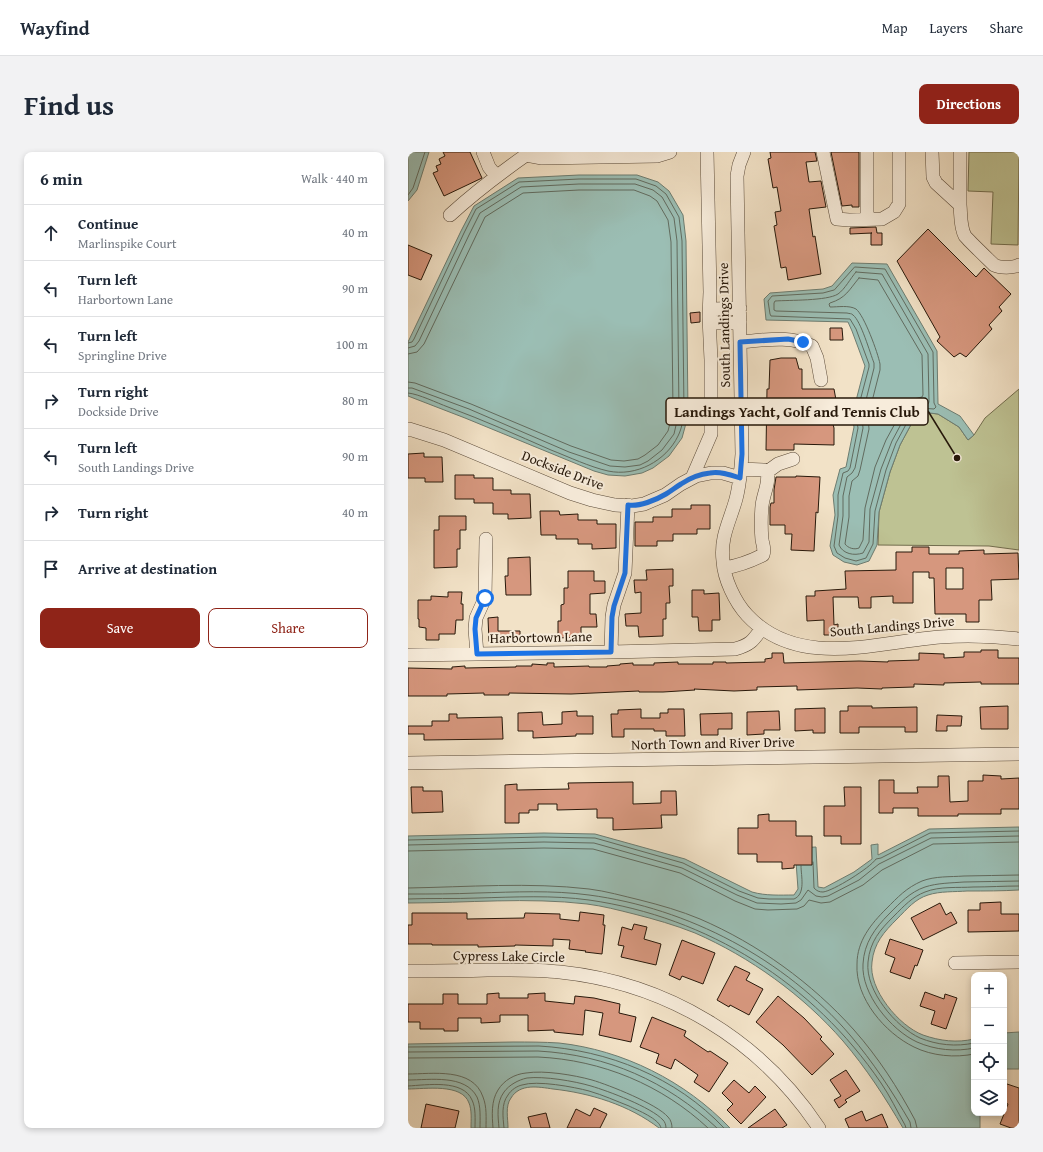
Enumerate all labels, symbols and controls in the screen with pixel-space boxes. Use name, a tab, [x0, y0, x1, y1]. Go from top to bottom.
text: Wayfind	[20, 14, 90, 42]
text: Map	[882, 18, 908, 38]
text: Layers	[930, 18, 968, 38]
text: Share	[990, 18, 1023, 38]
text: Find us	[24, 84, 114, 125]
button: Directions	[919, 84, 1019, 124]
text: 6 min	[40, 166, 82, 191]
text: Walk · 440 m	[301, 169, 368, 188]
text: Continue	[78, 213, 139, 234]
icon: ahead	[40, 222, 62, 244]
text: 40 m	[342, 223, 368, 242]
text: Marlinspike Court	[78, 234, 177, 253]
street label: South Landings Drive	[713, 262, 735, 388]
text: Turn left	[78, 269, 137, 290]
icon: left	[40, 278, 62, 300]
text: 90 m	[342, 279, 368, 298]
text: Harbortown Lane	[78, 290, 173, 309]
text: Turn left	[78, 325, 137, 346]
route end	[794, 333, 812, 351]
icon: left	[40, 334, 62, 356]
text: 100 m	[336, 335, 368, 354]
text: Springline Drive	[78, 346, 167, 365]
text: Turn right	[78, 381, 149, 402]
icon: right	[40, 390, 62, 412]
text: 80 m	[342, 391, 368, 410]
callout: Landings Yacht, Golf and Tennis Club	[666, 398, 928, 425]
text: Landings Yacht, Golf and Tennis Club	[674, 401, 920, 422]
text: Dockside Drive	[78, 402, 159, 421]
text: Turn left	[78, 437, 137, 458]
street label: Dockside Drive	[519, 445, 607, 495]
icon: left	[40, 446, 62, 468]
text: 90 m	[342, 447, 368, 466]
text: South Landings Drive	[78, 458, 194, 477]
icon: right	[40, 502, 62, 524]
text: Turn right	[78, 502, 149, 523]
text: 40 m	[342, 503, 368, 522]
icon: arrive	[40, 558, 62, 580]
text: Arrive at destination	[78, 558, 217, 579]
route start	[476, 589, 494, 607]
button: Save	[40, 608, 200, 648]
button: Share	[208, 608, 368, 648]
street label: South Landings Drive	[829, 611, 956, 641]
street label: Harbortown Lane	[490, 626, 593, 648]
street label: North Town and River Drive	[631, 732, 795, 754]
street label: Cypress Lake Circle	[453, 945, 566, 967]
map controls	[971, 972, 1007, 1116]
button: +	[971, 972, 1007, 1008]
button: −	[971, 1008, 1007, 1044]
button: locate	[971, 1044, 1007, 1080]
button: layers	[971, 1080, 1007, 1116]

